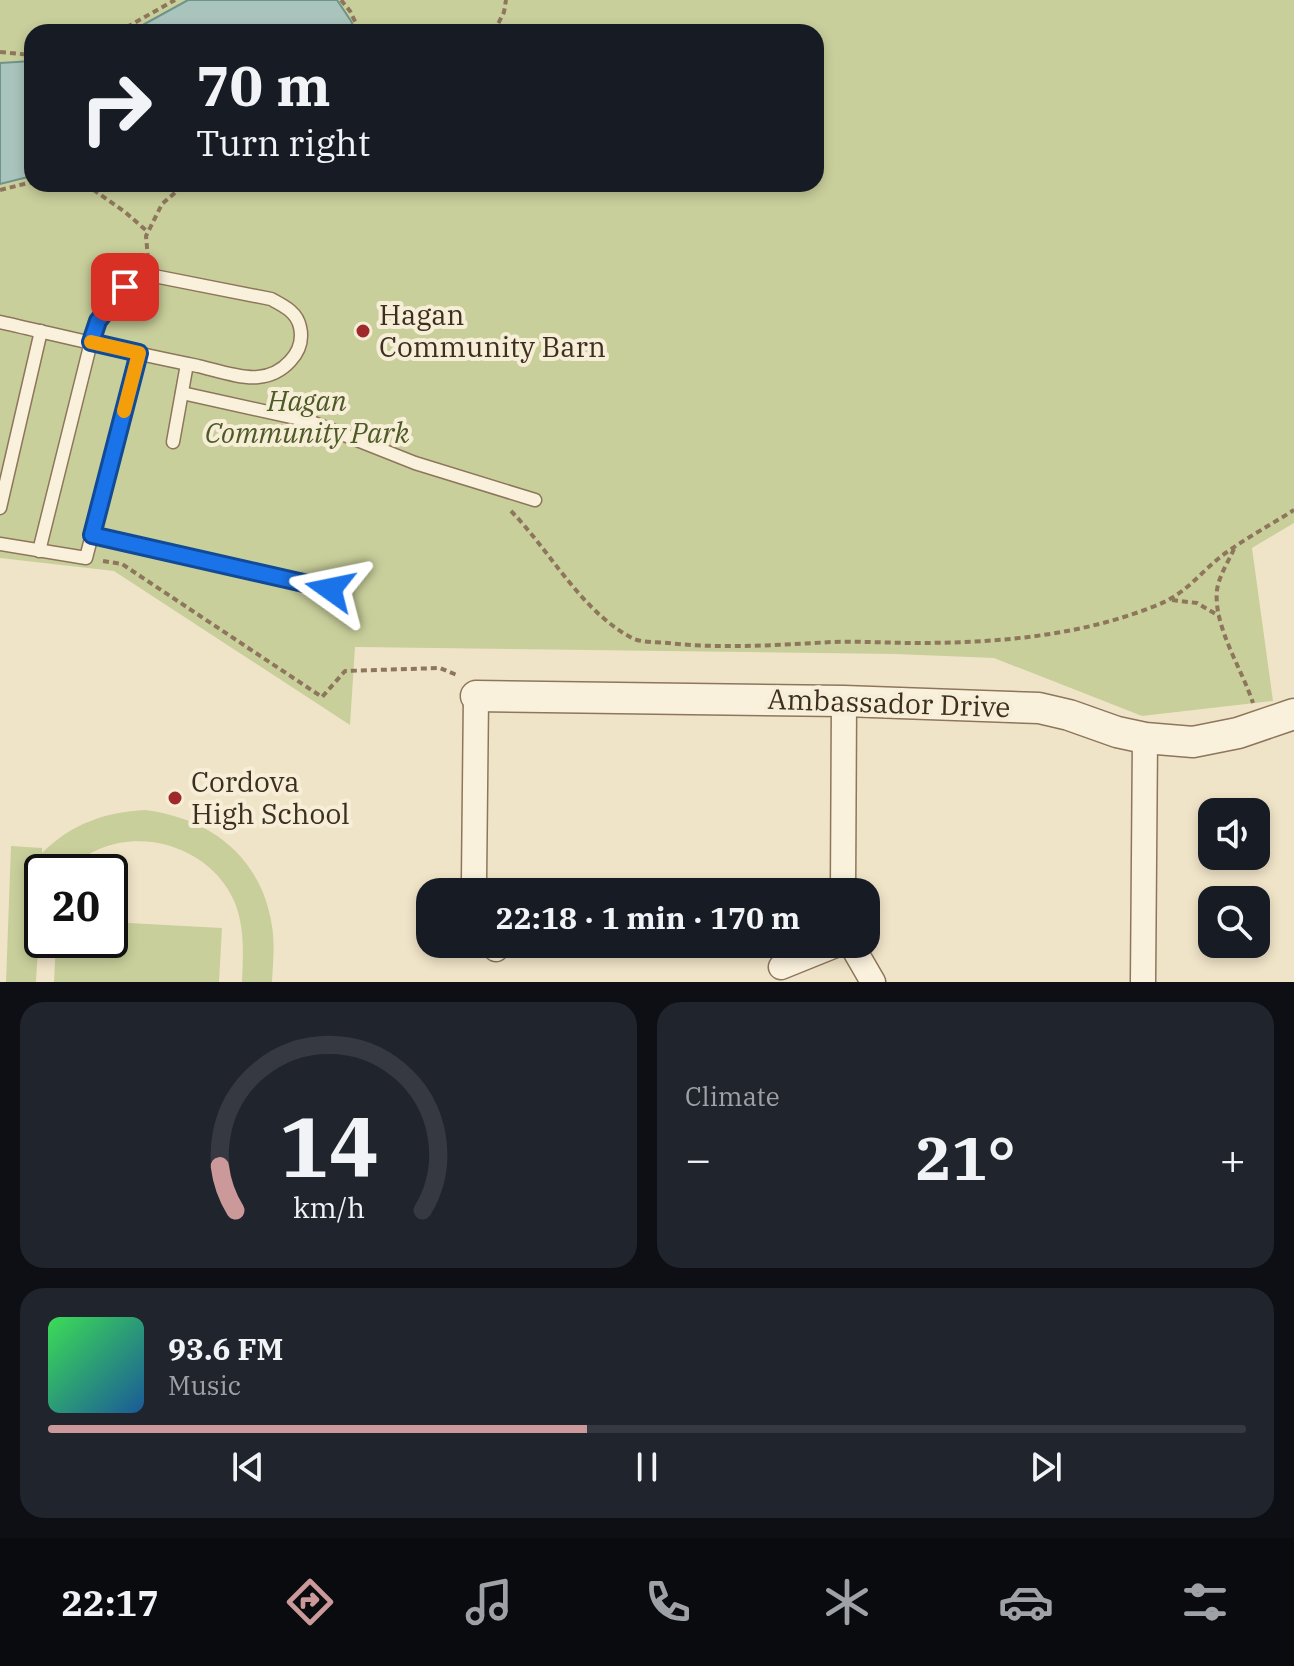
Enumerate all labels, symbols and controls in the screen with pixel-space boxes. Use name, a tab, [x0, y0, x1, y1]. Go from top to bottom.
text: 70 m	[196, 49, 331, 121]
icon: right	[64, 56, 168, 160]
text: Turn right	[196, 119, 370, 166]
pin	[91, 253, 159, 321]
icon: arrive	[103, 265, 147, 309]
place label: Hagan Community Barn	[379, 296, 606, 365]
marker: Hagan Community Barn	[354, 322, 372, 340]
park label: Hagan Community Park	[205, 382, 409, 451]
position arrow	[288, 547, 372, 631]
street label: Ambassador Drive	[767, 680, 1011, 725]
place label: Cordova High School	[191, 763, 350, 832]
marker: Cordova High School	[166, 789, 184, 807]
map controls	[1198, 798, 1270, 958]
button: sound	[1198, 798, 1270, 870]
speed limit sign: 20	[24, 854, 128, 958]
button: search	[1198, 886, 1270, 958]
text: 22:18 · 1 min · 170 m	[496, 898, 800, 937]
text: Climate	[685, 1079, 780, 1113]
text: 14	[279, 1092, 378, 1200]
text: 21°	[915, 1118, 1016, 1197]
text: −	[685, 1130, 711, 1187]
text: +	[1220, 1130, 1246, 1187]
text: km/h	[292, 1189, 365, 1226]
text: 93.6 FM	[168, 1329, 283, 1368]
text: Music	[168, 1368, 241, 1402]
icon: previous	[226, 1445, 270, 1489]
icon: pause	[625, 1445, 669, 1489]
icon: next	[1024, 1445, 1068, 1489]
icon: directions	[282, 1574, 338, 1630]
icon: music	[461, 1574, 517, 1630]
icon: phone	[640, 1574, 696, 1630]
icon: climate	[819, 1574, 875, 1630]
icon: car	[998, 1574, 1054, 1630]
icon: filters	[1177, 1574, 1233, 1630]
text: 22:17	[61, 1579, 159, 1626]

